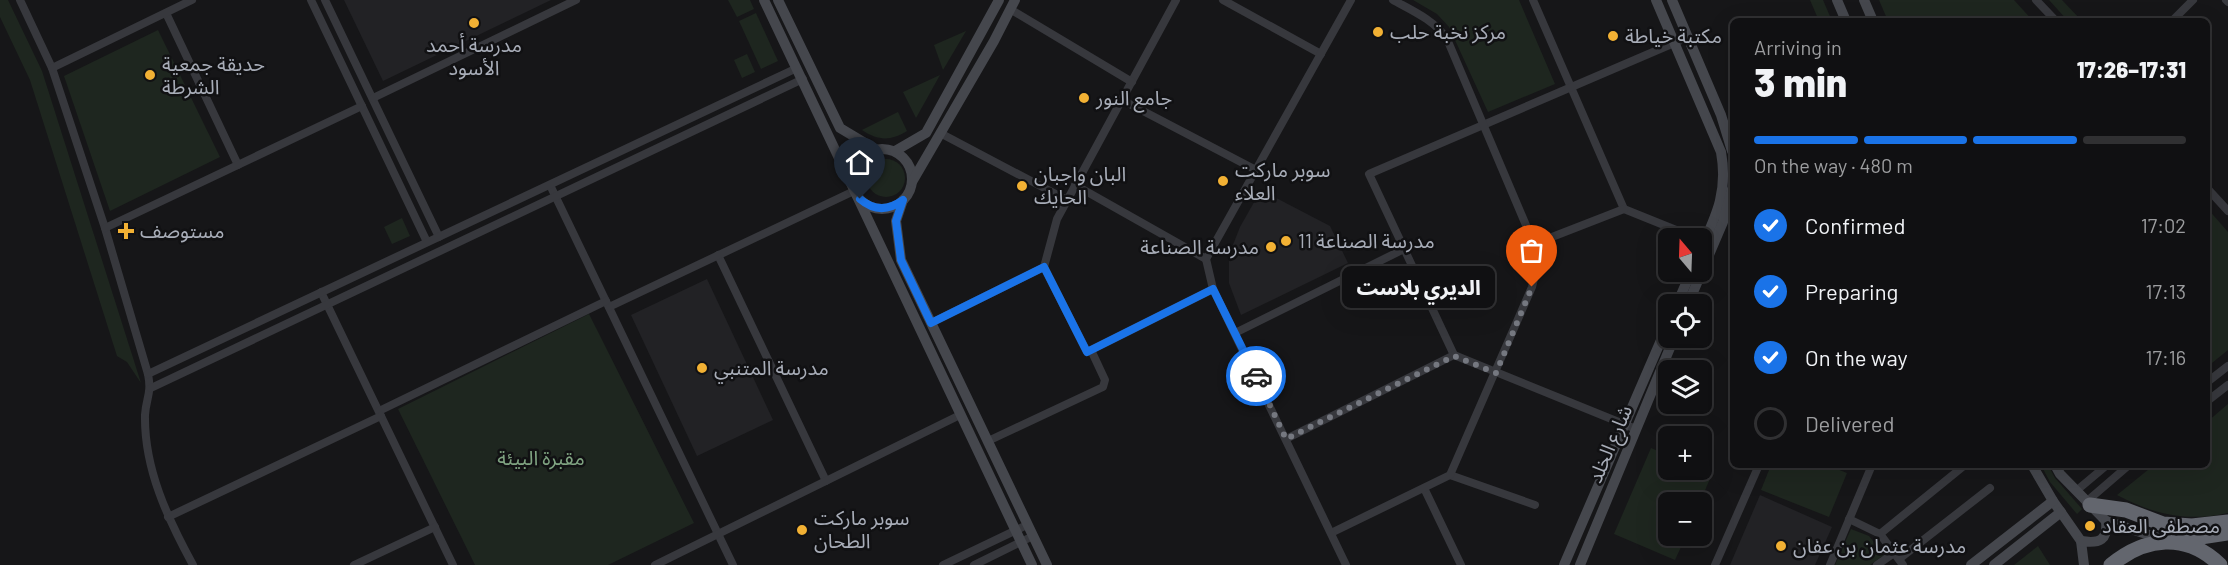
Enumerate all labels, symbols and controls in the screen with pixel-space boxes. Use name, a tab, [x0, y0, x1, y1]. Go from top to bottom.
marker: مدرسة أحمد الأسود	[467, 16, 481, 30]
place label: مركز نخبة حلب	[1390, 19, 1506, 44]
place label: مكتبة خياطة	[1625, 23, 1722, 47]
marker: مركز نخبة حلب	[1371, 25, 1385, 39]
marker: مكتبة خياطة	[1606, 29, 1620, 43]
place label: مدرسة أحمد الأسود	[426, 32, 522, 80]
text: Arriving in	[1754, 35, 1842, 59]
place label: حديقة جمعية الشرطة	[162, 51, 265, 99]
text: 17:26–17:31	[2077, 56, 2186, 82]
text: 3 min	[1754, 58, 1847, 105]
marker: حديقة جمعية الشرطة	[143, 68, 157, 82]
place label: جامع النور	[1095, 85, 1172, 113]
marker: جامع النور	[1077, 91, 1091, 105]
pin	[834, 137, 885, 199]
icon: home	[843, 146, 876, 179]
text: On the way · 480 m	[1754, 153, 1913, 177]
place label: سوبر ماركت العلاء	[1235, 157, 1330, 204]
place label: البان واجبان الحايك	[1034, 161, 1126, 208]
marker: سوبر ماركت العلاء	[1216, 174, 1230, 188]
marker: البان واجبان الحايك	[1015, 179, 1029, 193]
icon: check	[1754, 209, 1787, 242]
text: Confirmed	[1805, 212, 1905, 238]
text: 17:02	[2141, 213, 2186, 237]
place label: مستوصف	[140, 218, 224, 243]
marker: مستوصف	[117, 222, 135, 240]
pin	[1506, 225, 1557, 287]
place label: مدرسة الصناعة 11	[1298, 228, 1435, 253]
north arrow	[1658, 228, 1712, 282]
map controls	[1658, 228, 1712, 546]
place label: مدرسة الصناعة	[1140, 234, 1259, 259]
marker: مدرسة الصناعة 11	[1279, 234, 1293, 248]
icon: bag	[1515, 234, 1548, 267]
marker: مدرسة الصناعة	[1264, 240, 1278, 254]
callout: الديري بلاست	[1343, 266, 1496, 308]
text: الديري بلاست	[1356, 275, 1481, 299]
icon: check	[1754, 275, 1787, 308]
text: Preparing	[1805, 278, 1898, 304]
text: 17:13	[2145, 279, 2186, 303]
button: locate	[1658, 294, 1712, 348]
icon: check	[1754, 341, 1787, 374]
text: On the way	[1805, 344, 1908, 370]
text: 17:16	[2145, 345, 2186, 369]
courier	[1226, 346, 1286, 406]
place label: مدرسة المتنبي	[714, 355, 829, 384]
icon: car	[1240, 360, 1273, 393]
button: layers	[1658, 360, 1712, 414]
marker: مدرسة المتنبي	[695, 361, 709, 375]
street label: شارع الخلد	[1582, 401, 1640, 488]
text: Delivered	[1805, 410, 1894, 436]
button: +	[1658, 426, 1712, 480]
park label: مقبرة البيئة	[497, 445, 585, 470]
button: −	[1658, 492, 1712, 546]
place label: سوبر ماركت الطحان	[814, 505, 909, 553]
place label: مصطفى العقاد	[2102, 513, 2220, 538]
marker: مصطفى العقاد	[2083, 519, 2097, 533]
marker: سوبر ماركت الطحان	[795, 523, 809, 537]
place label: مدرسة عثمان بن عفان	[1793, 533, 1966, 558]
marker: مدرسة عثمان بن عفان	[1774, 539, 1788, 553]

